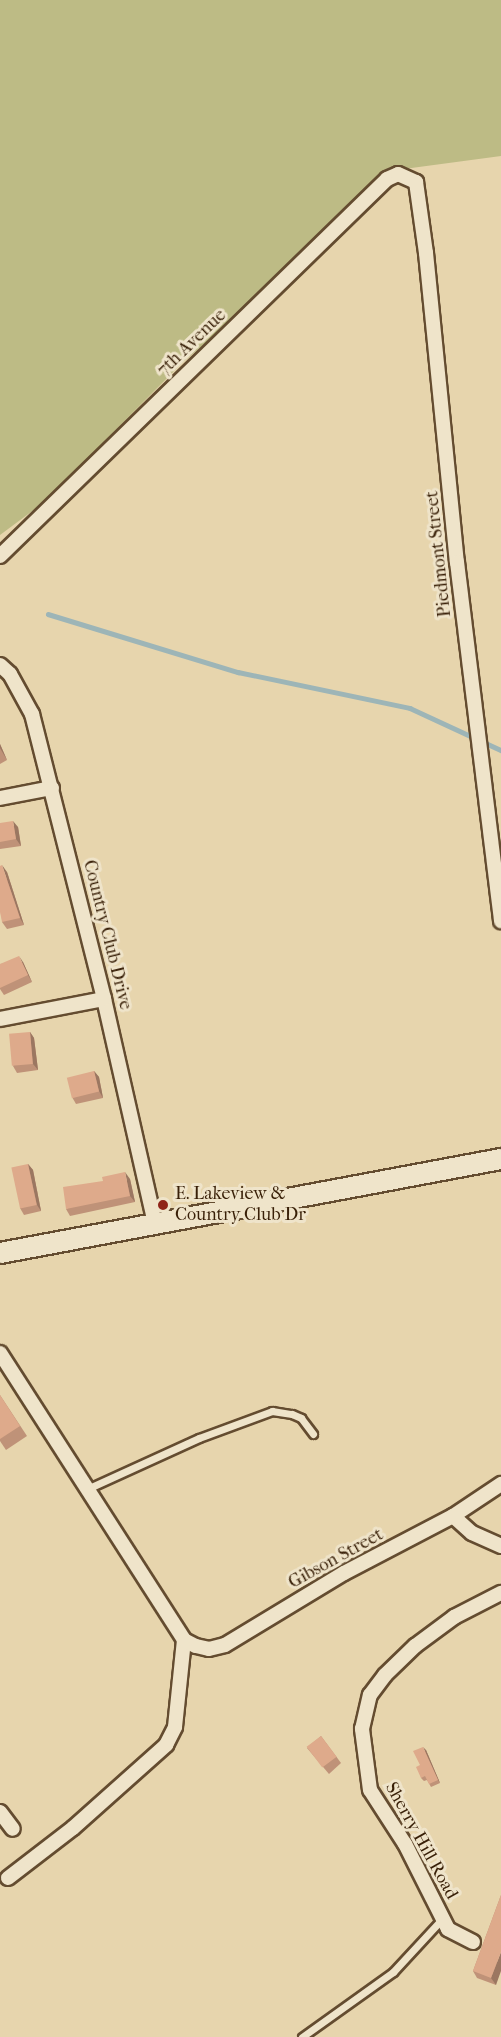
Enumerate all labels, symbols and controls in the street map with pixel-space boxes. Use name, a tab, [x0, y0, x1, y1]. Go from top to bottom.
street label: 7th Avenue	[153, 305, 231, 381]
street label: Piedmont Street	[422, 490, 456, 618]
street label: Country Club Drive	[78, 858, 136, 1012]
place label: E. Lakeview & Country Club Dr	[175, 1184, 306, 1226]
marker: E. Lakeview & Country Club Dr	[156, 1198, 170, 1212]
street label: Gibson Street	[285, 1524, 387, 1594]
street label: Sherry Hill Road	[380, 1779, 462, 1903]

